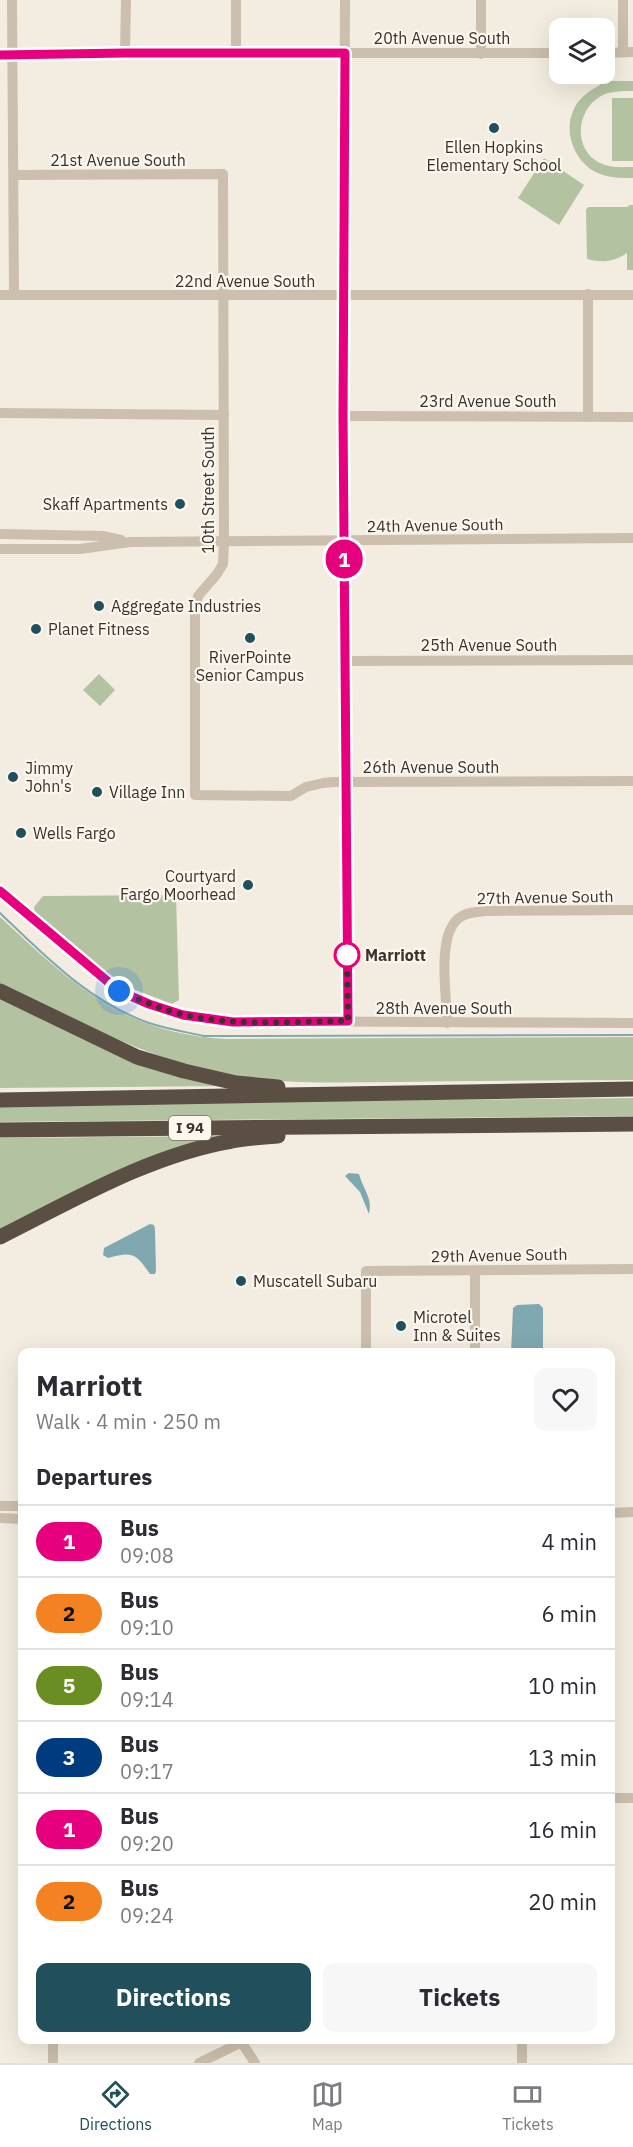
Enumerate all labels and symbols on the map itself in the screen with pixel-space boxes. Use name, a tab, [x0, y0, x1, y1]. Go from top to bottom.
street label: 20th Avenue South	[374, 28, 510, 48]
marker: Ellen Hopkins Elementary School	[487, 121, 501, 135]
place label: Ellen Hopkins Elementary School	[427, 137, 561, 175]
street label: 21st Avenue South	[50, 150, 186, 170]
street label: 22nd Avenue South	[175, 271, 315, 291]
street label: 23rd Avenue South	[419, 391, 557, 411]
street label: 10th Street South	[198, 426, 218, 554]
place label: Skaff Apartments	[43, 494, 168, 514]
marker: Skaff Apartments	[173, 497, 187, 511]
street label: 24th Avenue South	[366, 514, 504, 536]
line badge: 1	[324, 540, 364, 578]
place label: Aggregate Industries	[111, 596, 261, 616]
marker: Aggregate Industries	[92, 599, 106, 613]
place label: Planet Fitness	[48, 619, 150, 639]
marker: Planet Fitness	[29, 622, 43, 636]
marker: RiverPointe Senior Campus	[243, 631, 257, 645]
street label: 25th Avenue South	[421, 635, 557, 655]
place label: RiverPointe Senior Campus	[196, 647, 304, 685]
street label: 26th Avenue South	[363, 757, 499, 777]
place label: Jimmy John's	[25, 758, 73, 796]
marker: Jimmy John's	[6, 770, 20, 784]
place label: Village Inn	[109, 782, 185, 802]
marker: Village Inn	[90, 785, 104, 799]
place label: Wells Fargo	[33, 823, 116, 843]
marker: Wells Fargo	[14, 826, 28, 840]
place label: Courtyard Fargo Moorhead	[120, 866, 236, 904]
marker: Courtyard Fargo Moorhead	[241, 878, 255, 892]
street label: 27th Avenue South	[476, 886, 614, 908]
marker: Marriott	[334, 942, 360, 968]
place label: Marriott	[365, 945, 426, 965]
your location	[104, 976, 134, 1006]
street label: 28th Avenue South	[376, 998, 512, 1018]
road number: I 94	[169, 1116, 211, 1140]
street label: 29th Avenue South	[430, 1244, 568, 1266]
place label: Muscatell Subaru	[253, 1271, 377, 1291]
marker: Muscatell Subaru	[234, 1274, 248, 1288]
place label: Microtel Inn & Suites	[413, 1307, 501, 1345]
marker: Microtel Inn & Suites	[394, 1319, 408, 1333]

